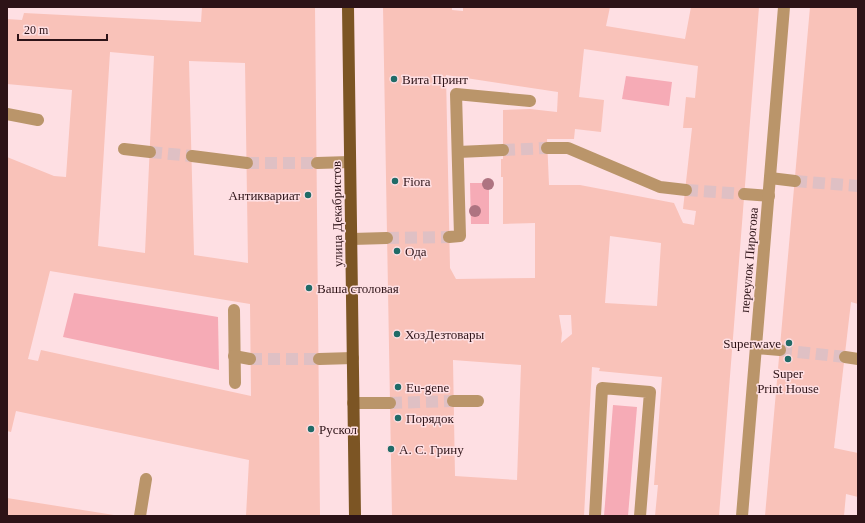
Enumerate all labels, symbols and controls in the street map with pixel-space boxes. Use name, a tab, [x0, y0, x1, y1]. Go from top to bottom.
scale bar	[18, 16, 107, 42]
text: 20 m	[24, 23, 49, 37]
place label: Вита Принт	[402, 72, 468, 87]
marker: Вита Принт	[389, 74, 399, 84]
street label: улица Декабристов	[329, 161, 345, 267]
place label: Fiora	[403, 174, 431, 189]
marker: Fiora	[390, 176, 400, 186]
place label: Антиквариат	[228, 188, 300, 203]
marker: Антиквариат	[303, 190, 313, 200]
street label: переулок Пирогова	[737, 206, 761, 313]
place label: Ода	[405, 244, 427, 259]
marker: Ода	[392, 246, 402, 256]
place label: Ваша столовая	[317, 281, 399, 296]
marker: Ваша столовая	[304, 283, 314, 293]
place label: ХозДезтовары	[405, 327, 485, 342]
marker: ХозДезтовары	[392, 329, 402, 339]
place label: Superwave	[723, 336, 781, 351]
marker: Superwave	[784, 338, 794, 348]
marker: Super Print House	[783, 354, 793, 364]
place label: Super Print House	[757, 366, 819, 396]
place label: Eu-gene	[406, 380, 450, 395]
marker: Eu-gene	[393, 382, 403, 392]
place label: Порядок	[406, 411, 454, 426]
marker: Порядок	[393, 413, 403, 423]
place label: Рускол	[319, 422, 357, 437]
marker: Рускол	[306, 424, 316, 434]
place label: А. С. Грину	[399, 442, 464, 457]
marker: А. С. Грину	[386, 444, 396, 454]

